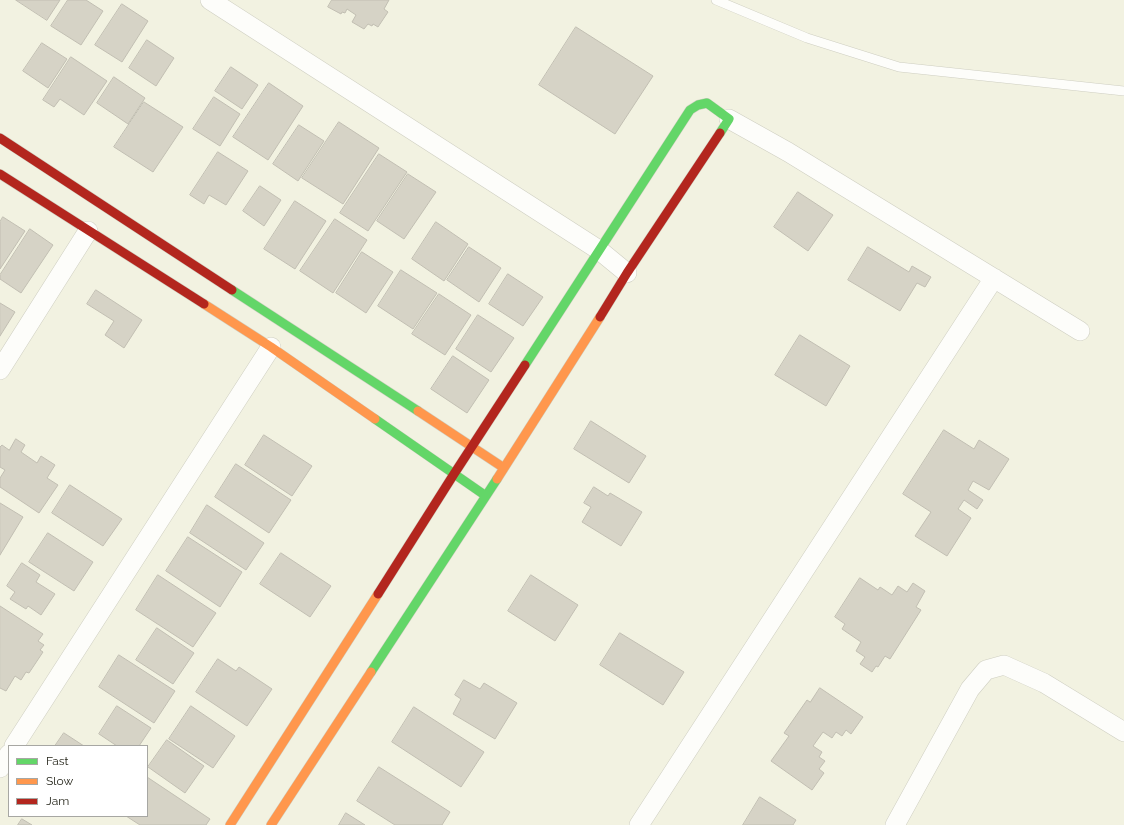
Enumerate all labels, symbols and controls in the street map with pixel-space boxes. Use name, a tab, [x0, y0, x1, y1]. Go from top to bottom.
legend	[8, 745, 148, 817]
text: Fast	[46, 754, 69, 768]
text: Slow	[46, 774, 73, 788]
text: Jam	[46, 794, 69, 808]

